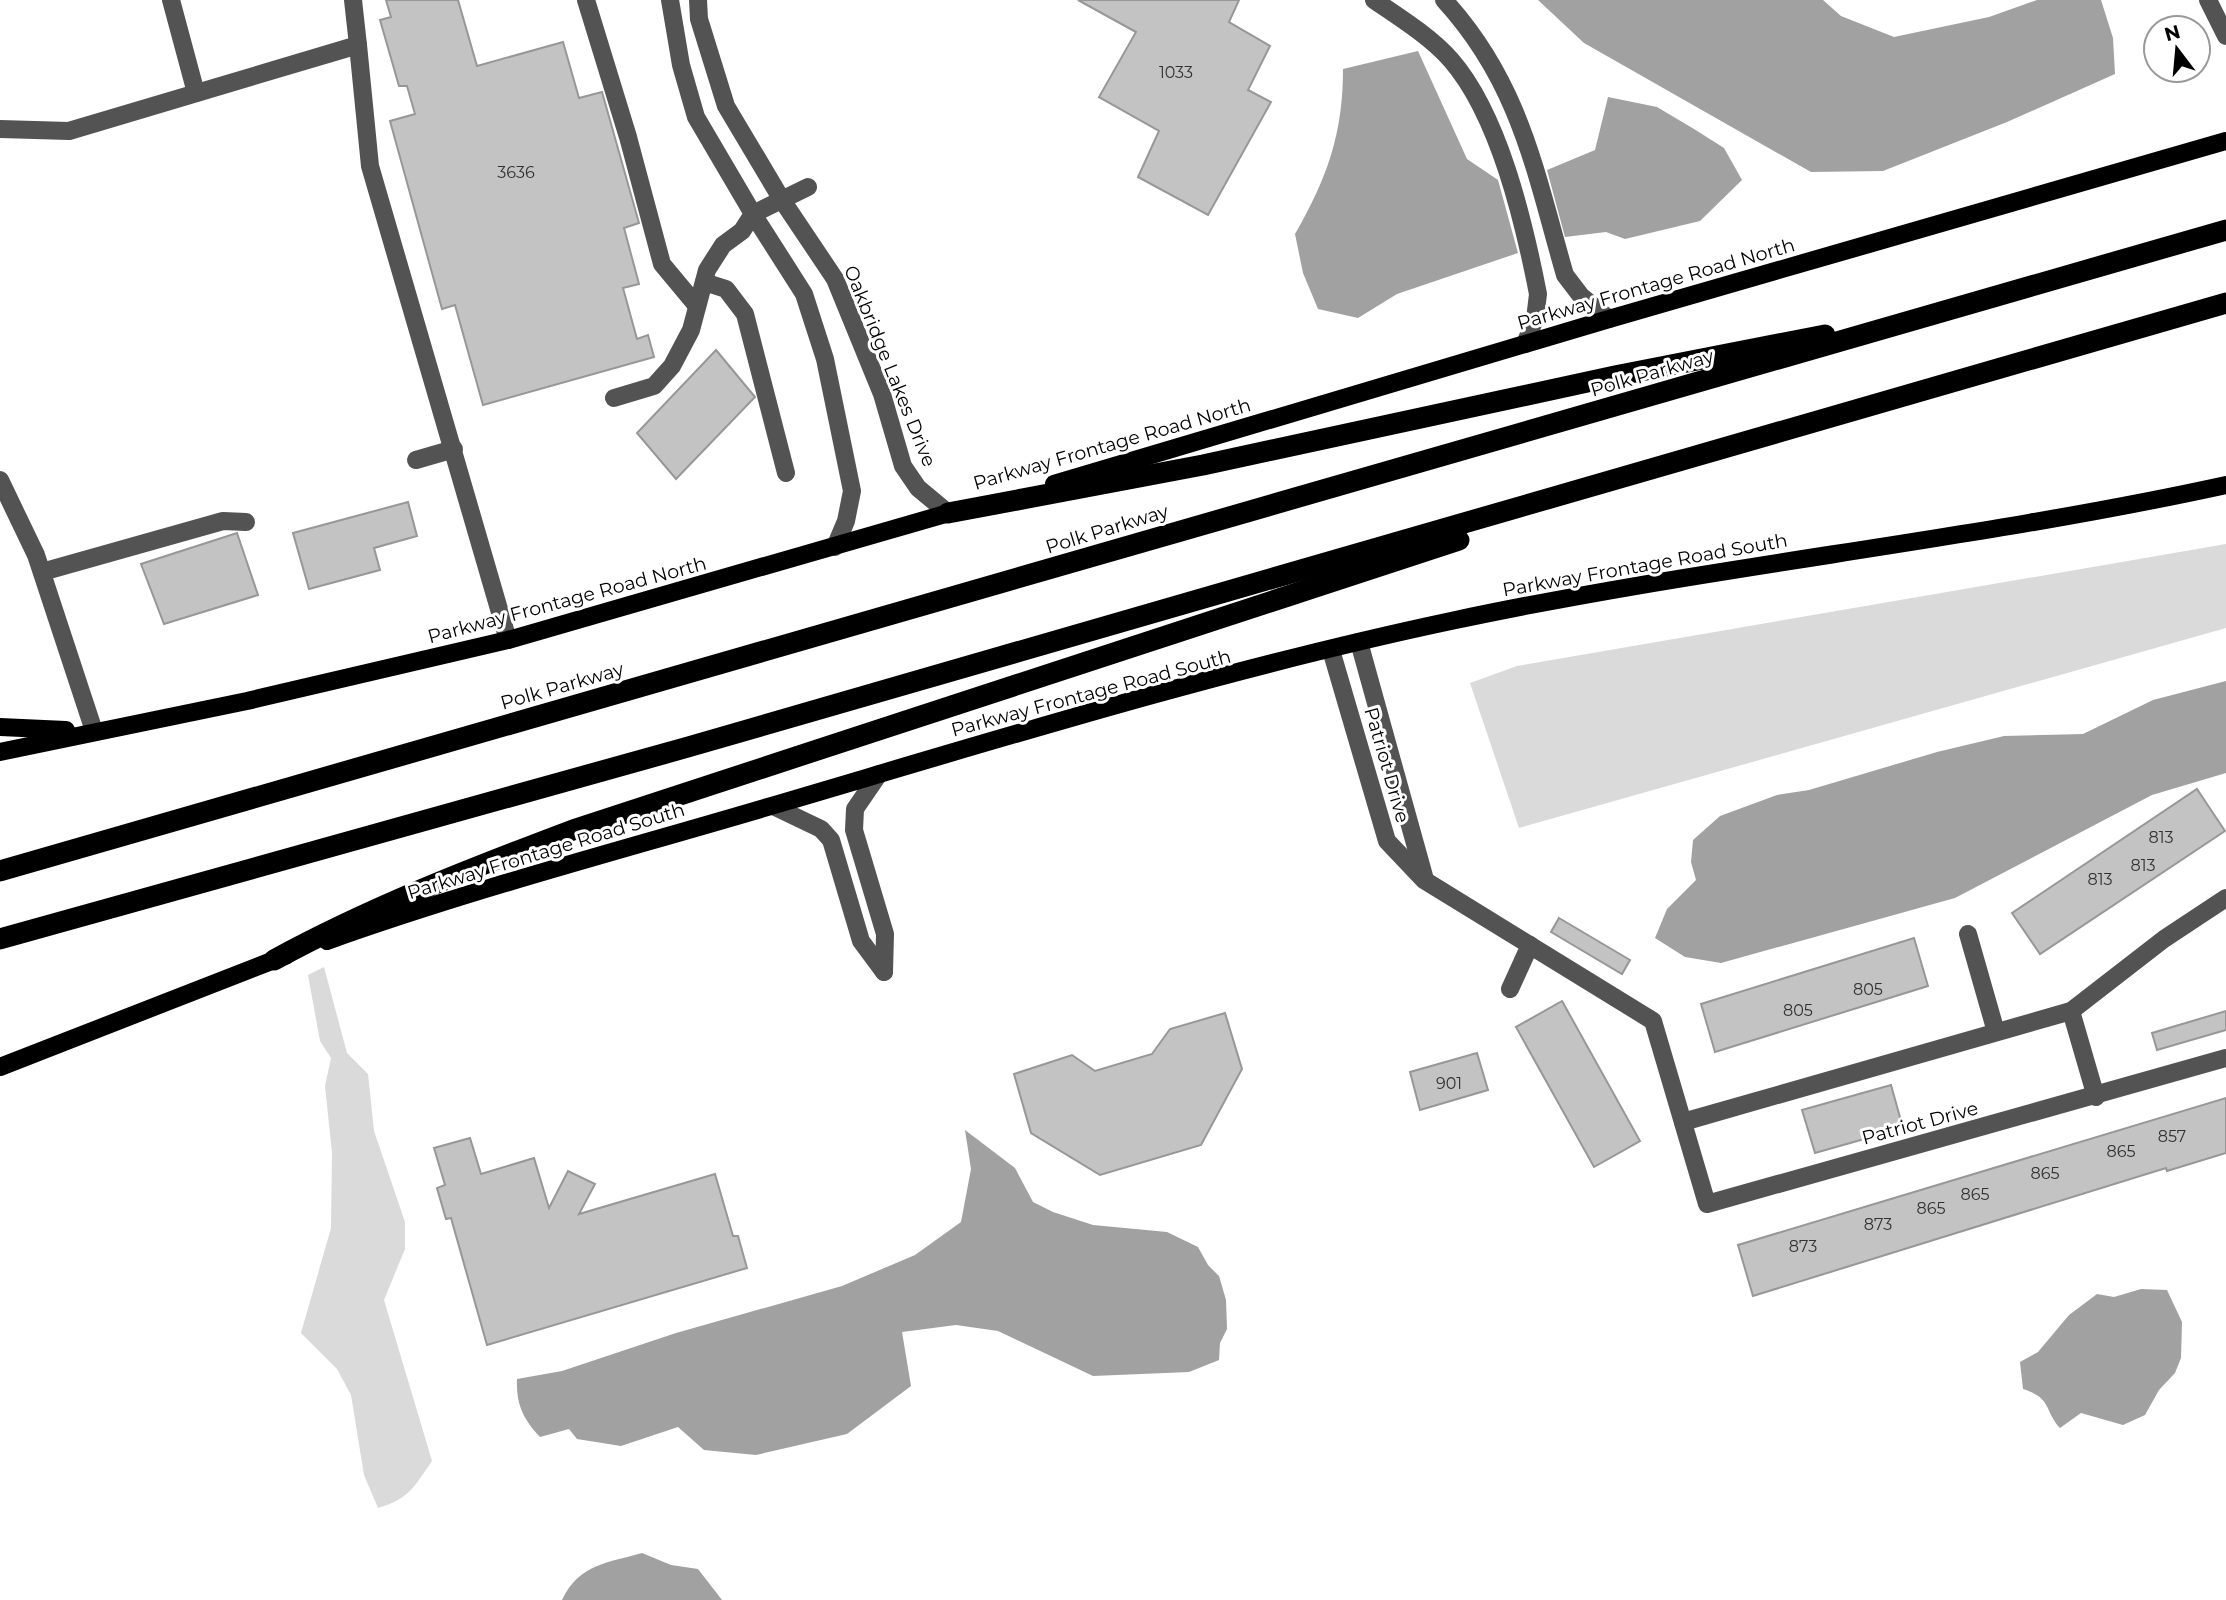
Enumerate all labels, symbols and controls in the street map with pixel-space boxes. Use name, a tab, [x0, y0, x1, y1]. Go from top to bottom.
north arrow	[2142, 14, 2212, 84]
text: N	[2162, 20, 2183, 46]
house number: 1033	[1159, 63, 1193, 82]
house number: 3636	[497, 163, 535, 182]
street label: Parkway Frontage Road North	[1515, 233, 1797, 335]
street label: Oakbridge Lakes Drive	[839, 262, 941, 470]
street label: Polk Parkway	[1588, 344, 1717, 402]
street label: Parkway Frontage Road North	[971, 393, 1253, 495]
street label: Polk Parkway	[1043, 499, 1172, 559]
street label: Parkway Frontage Road South	[1501, 529, 1789, 601]
street label: Parkway Frontage Road North	[425, 552, 709, 648]
street label: Parkway Frontage Road South	[948, 645, 1234, 741]
street label: Polk Parkway	[498, 657, 627, 715]
street label: Patriot Drive	[1360, 705, 1414, 825]
street label: Parkway Frontage Road South	[404, 798, 688, 904]
house number: 813	[2148, 828, 2174, 847]
house number: 813	[2130, 856, 2156, 875]
house number: 813	[2087, 870, 2113, 889]
house number: 805	[1853, 980, 1883, 999]
house number: 805	[1783, 1001, 1813, 1020]
house number: 901	[1436, 1074, 1462, 1093]
street label: Patriot Drive	[1859, 1096, 1981, 1150]
house number: 857	[2158, 1127, 2186, 1146]
house number: 865	[2106, 1142, 2136, 1161]
house number: 865	[2030, 1164, 2060, 1183]
house number: 865	[1960, 1185, 1990, 1204]
house number: 865	[1916, 1199, 1946, 1218]
house number: 873	[1864, 1215, 1892, 1234]
house number: 873	[1789, 1237, 1817, 1256]

